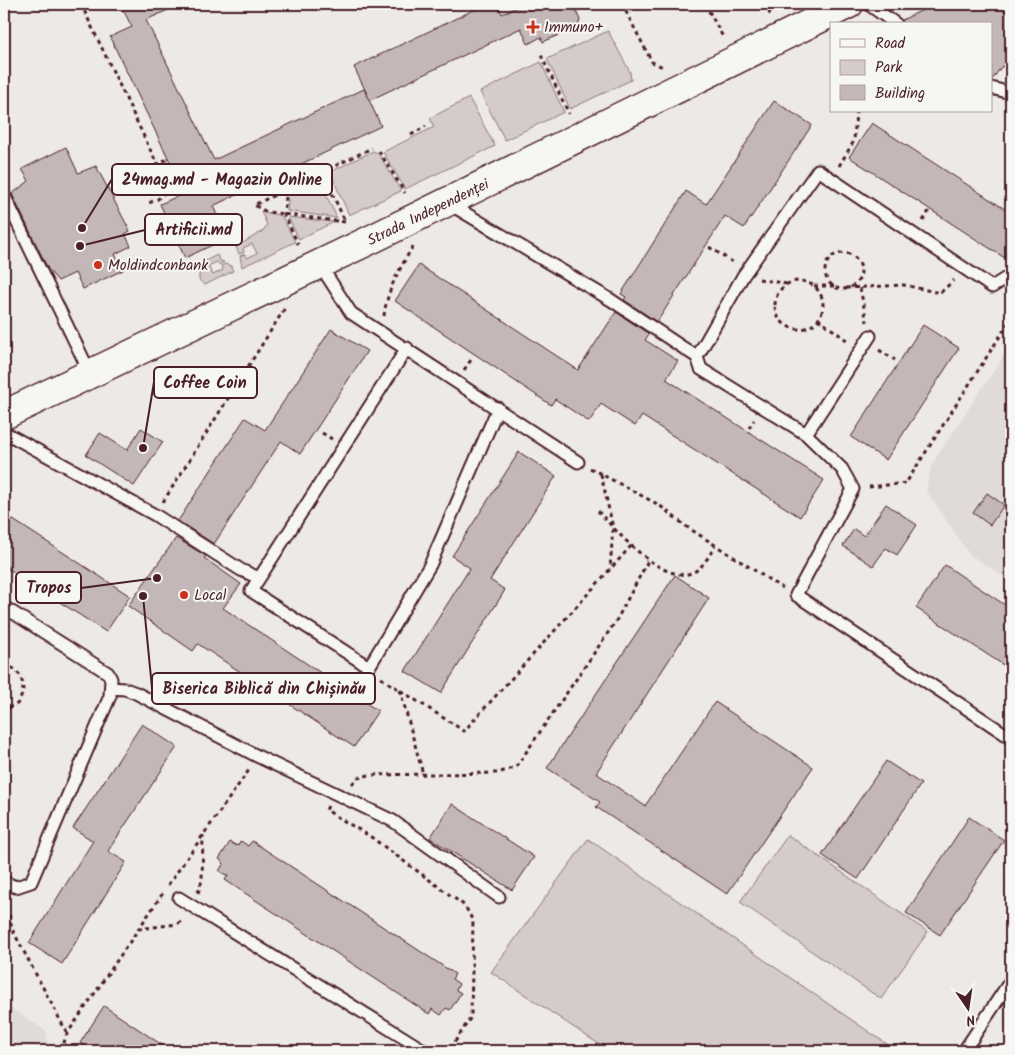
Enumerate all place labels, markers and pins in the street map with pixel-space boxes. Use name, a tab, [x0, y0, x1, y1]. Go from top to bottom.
place label: Immuno+	[544, 16, 605, 40]
marker: Immuno+	[526, 20, 540, 34]
callout: 24mag.md - Magazin Online	[112, 164, 332, 195]
callout: Artificii.md	[145, 214, 242, 245]
place label: Moldindconbank	[108, 254, 209, 278]
marker: Moldindconbank	[92, 259, 104, 271]
callout: Coffee Coin	[154, 367, 257, 398]
callout: Tropos	[16, 572, 81, 603]
place label: Local	[194, 584, 227, 608]
marker: Local	[178, 589, 190, 601]
callout: Biserica Biblică din Chișinău	[152, 673, 375, 704]

